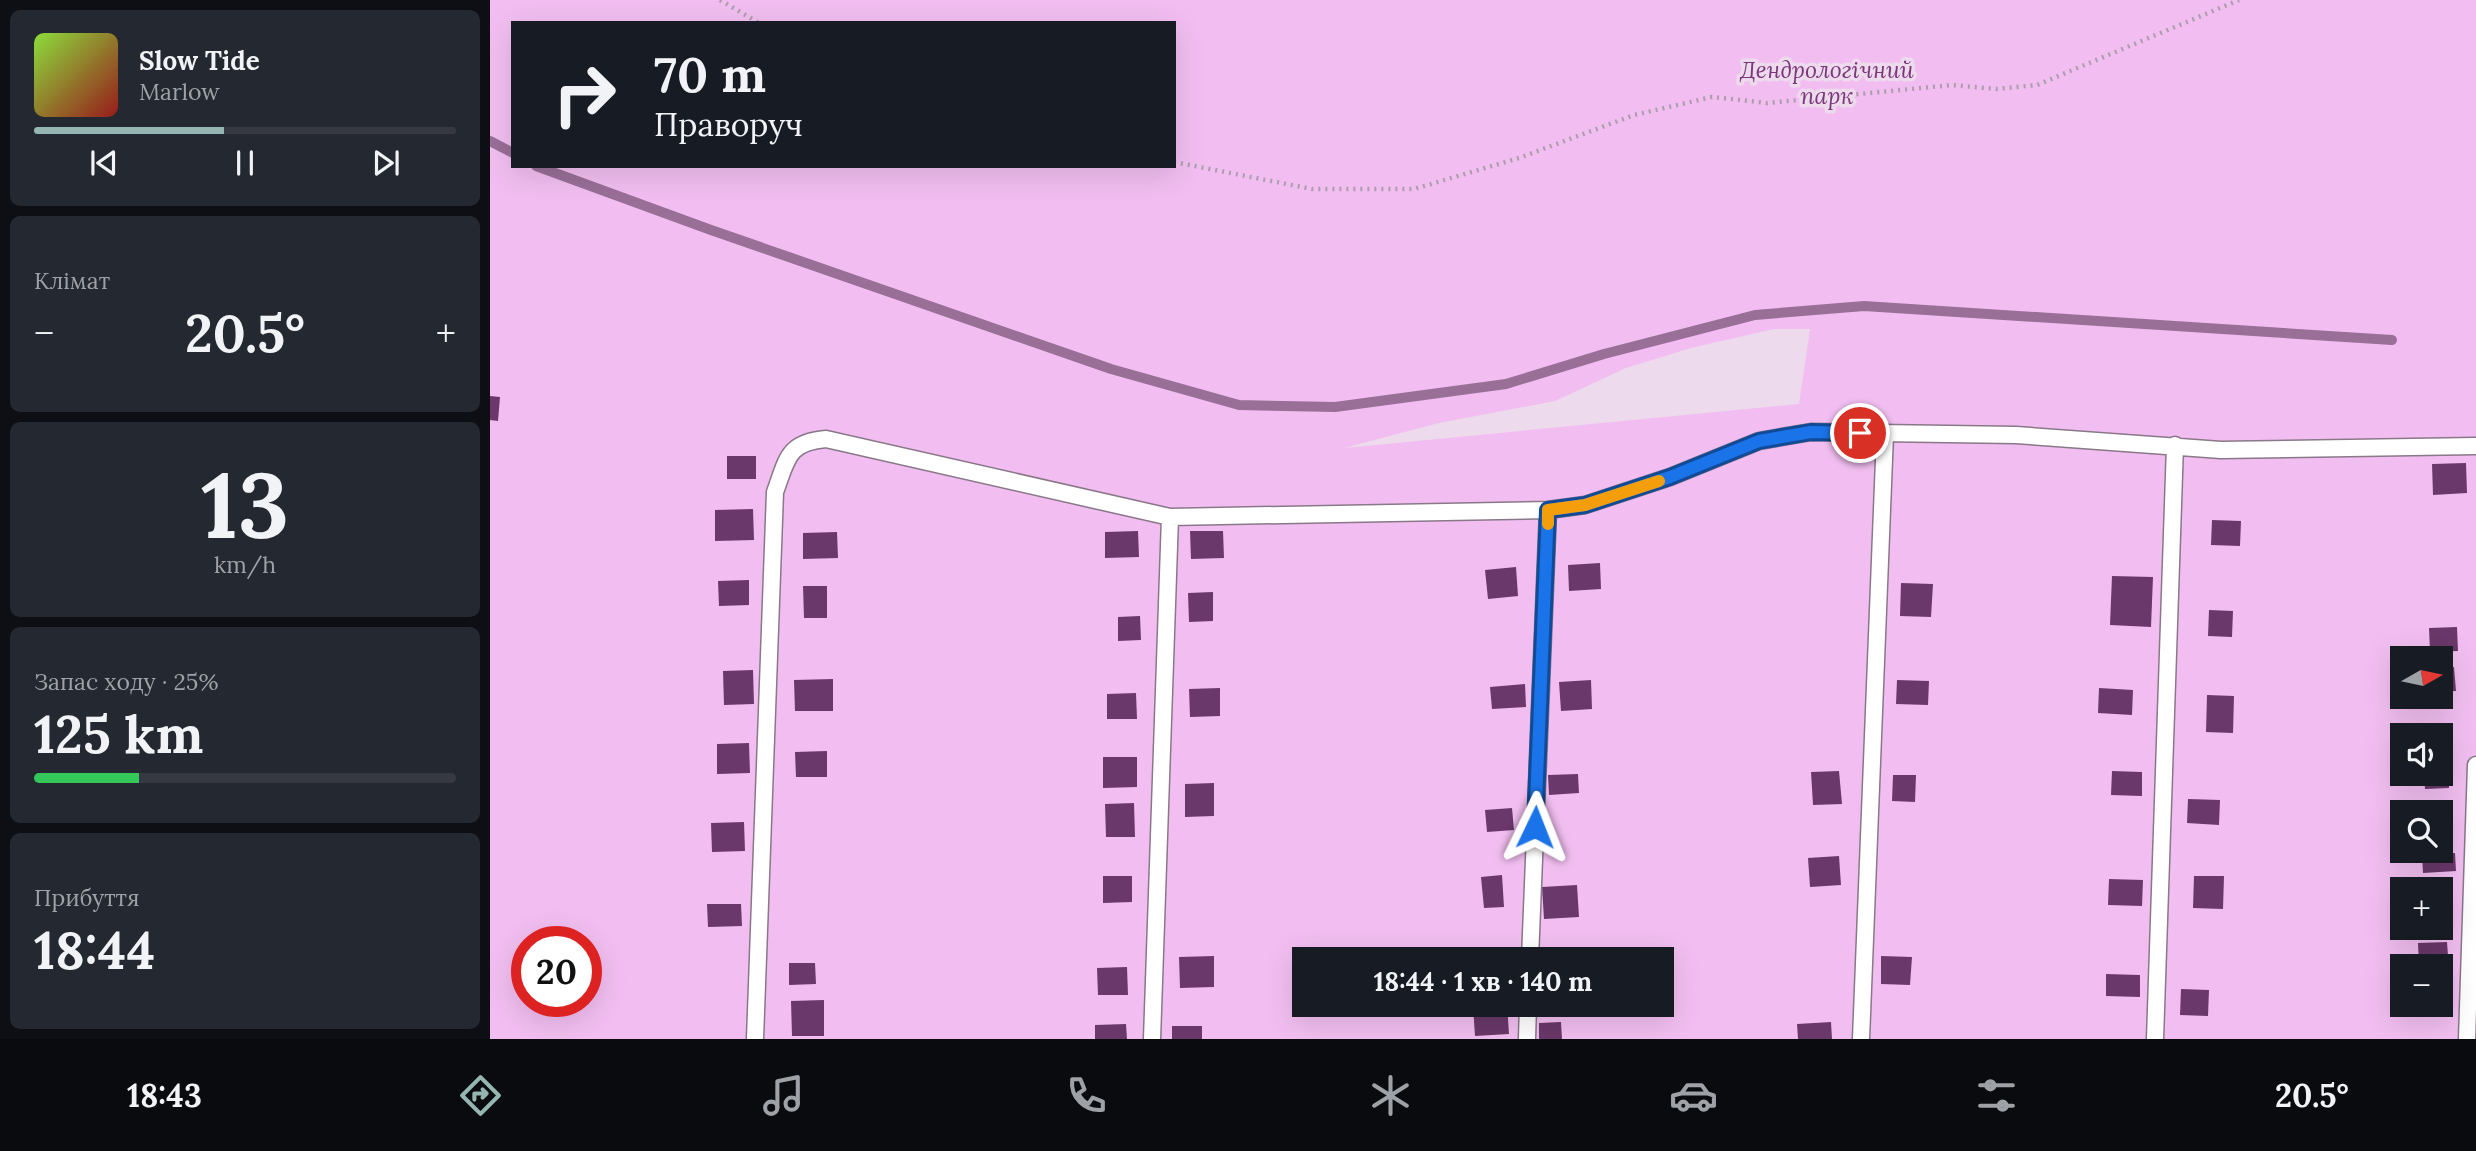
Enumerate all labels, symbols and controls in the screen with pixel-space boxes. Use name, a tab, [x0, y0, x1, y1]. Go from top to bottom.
text: 70 m	[654, 43, 766, 105]
text: Slow Tide	[139, 44, 260, 77]
icon: right	[539, 49, 630, 140]
park label: Дендрологічний парк	[1739, 55, 1914, 110]
text: Marlow	[139, 77, 220, 106]
text: Праворуч	[654, 104, 803, 145]
icon: previous	[85, 144, 123, 182]
icon: pause	[226, 144, 264, 182]
icon: next	[367, 144, 405, 182]
text: Клімат	[34, 266, 110, 295]
text: 20.5°	[185, 300, 305, 366]
text: −	[34, 309, 54, 357]
text: +	[436, 309, 456, 357]
pin	[1830, 403, 1890, 463]
icon: arrive	[1841, 414, 1879, 452]
text: 13	[201, 446, 289, 563]
text: km/h	[214, 550, 276, 579]
north arrow	[2390, 646, 2454, 709]
map controls	[2390, 646, 2453, 1017]
text: Запас ходу · 25%	[34, 667, 218, 696]
text: 125 km	[34, 701, 203, 767]
button: sound	[2390, 723, 2453, 786]
position arrow	[1498, 790, 1572, 864]
button: search	[2390, 800, 2453, 863]
button: +	[2390, 877, 2453, 940]
text: Прибуття	[34, 883, 139, 912]
text: 18:44	[34, 917, 155, 983]
speed limit sign: 20	[511, 926, 602, 1017]
button: −	[2390, 954, 2453, 1017]
text: 18:44 · 1 хв · 140 m	[1374, 965, 1592, 998]
icon: directions	[456, 1071, 505, 1120]
icon: music	[759, 1071, 808, 1120]
icon: phone	[1062, 1071, 1111, 1120]
icon: climate	[1366, 1071, 1415, 1120]
icon: car	[1669, 1071, 1718, 1120]
icon: filters	[1972, 1071, 2021, 1120]
text: 18:43	[127, 1075, 202, 1116]
text: 20.5°	[2275, 1075, 2349, 1116]

